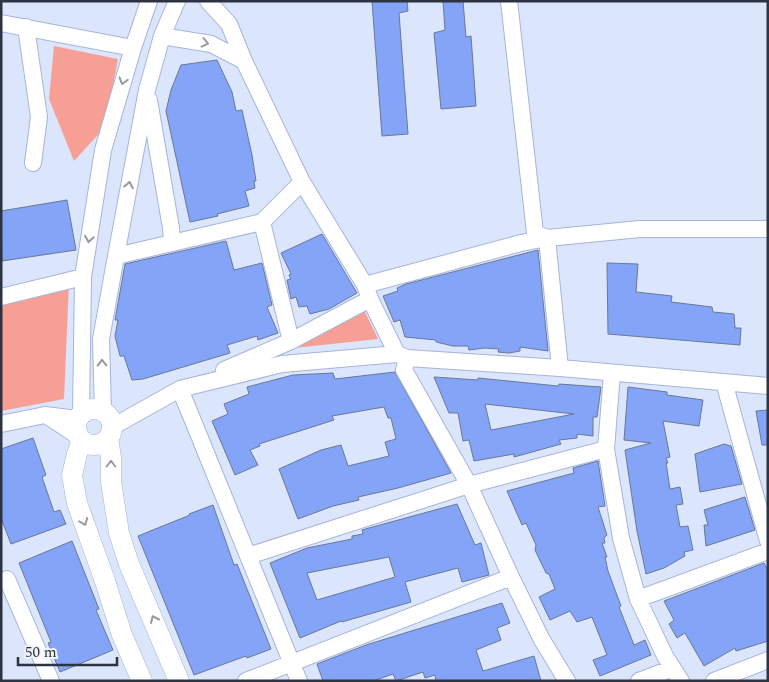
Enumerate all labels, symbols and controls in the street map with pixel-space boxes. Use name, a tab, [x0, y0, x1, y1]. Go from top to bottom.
one-way arrow	[200, 37, 209, 48]
one-way arrow	[119, 76, 129, 84]
one-way arrow	[123, 181, 134, 190]
one-way arrow	[84, 235, 94, 244]
one-way arrow	[97, 359, 107, 366]
one-way arrow	[106, 460, 116, 468]
one-way arrow	[78, 517, 88, 525]
one-way arrow	[149, 615, 160, 624]
scale bar	[18, 634, 116, 666]
text: 50 m	[25, 641, 57, 664]

